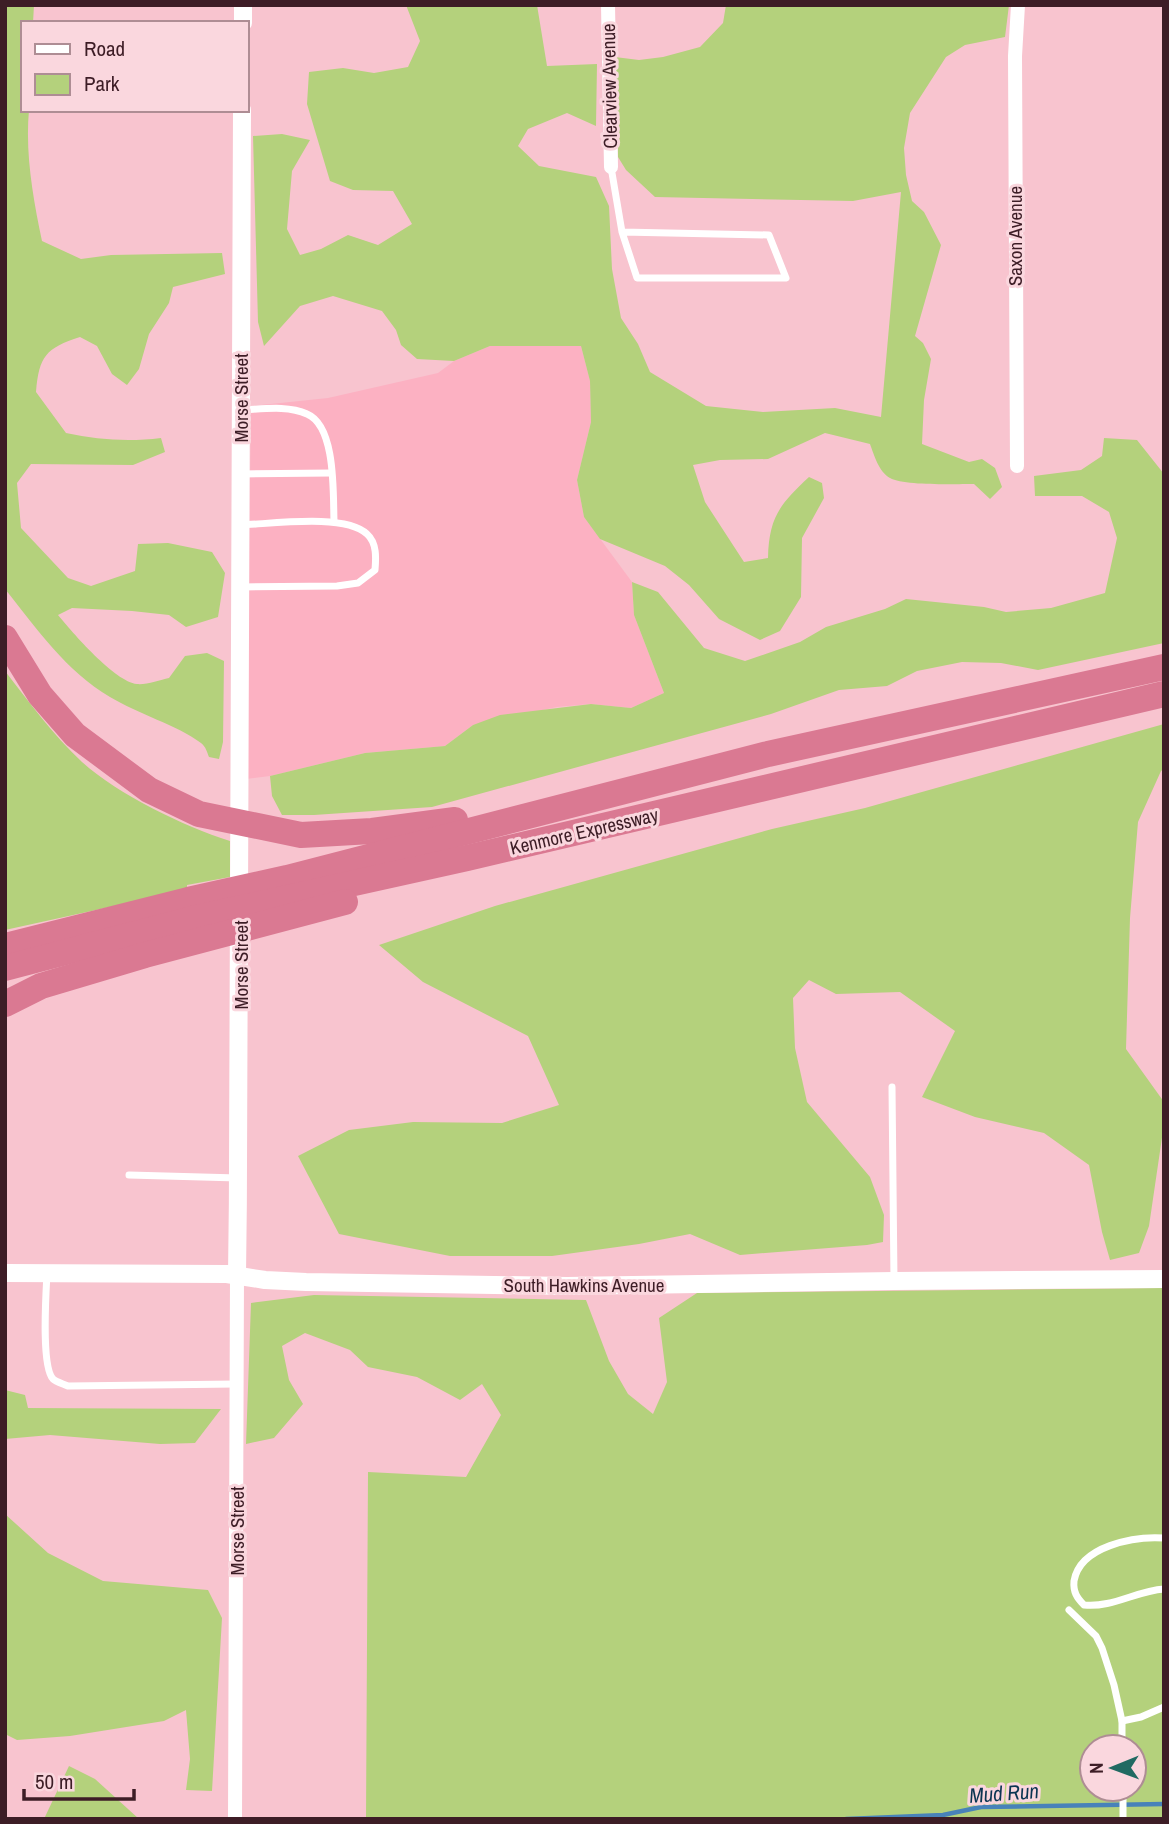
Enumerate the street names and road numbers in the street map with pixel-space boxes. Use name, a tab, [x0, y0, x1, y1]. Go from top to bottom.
street label: Clearview Avenue	[595, 23, 623, 149]
street label: Saxon Avenue	[1002, 186, 1028, 286]
street label: Morse Street	[228, 353, 254, 443]
street label: Kenmore Expressway	[507, 801, 661, 861]
street label: Morse Street	[228, 920, 254, 1010]
street label: South Hawkins Avenue	[504, 1272, 664, 1298]
street label: Morse Street	[224, 1486, 250, 1576]

